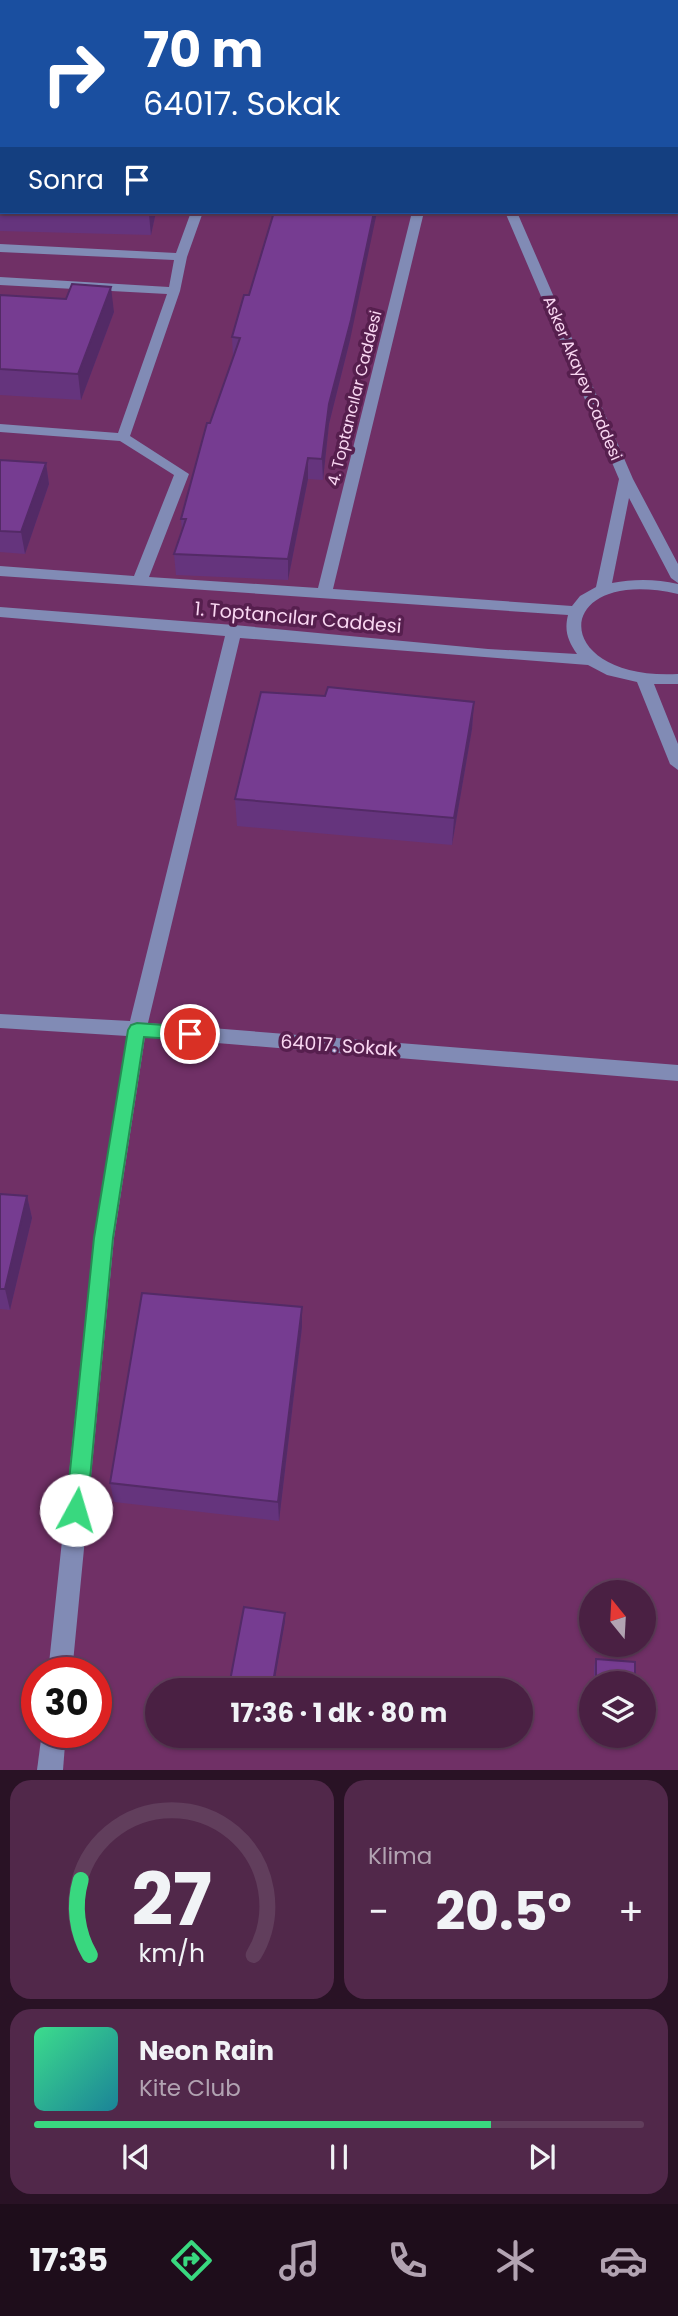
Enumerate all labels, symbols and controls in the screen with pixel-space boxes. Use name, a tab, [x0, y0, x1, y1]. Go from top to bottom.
text: 70 m	[143, 16, 263, 84]
icon: right	[28, 28, 119, 119]
text: 64017. Sokak	[143, 81, 340, 126]
icon: arrive	[118, 161, 156, 199]
text: Sonra	[28, 162, 104, 198]
street label: Asker Akayev Caddesi	[537, 292, 628, 464]
street label: 4. Toptancılar Caddesi	[322, 308, 387, 488]
street label: 1. Toptancılar Caddesi	[193, 595, 403, 640]
pin	[160, 1004, 220, 1064]
icon: arrive	[171, 1015, 209, 1053]
street label: 64017. Sokak	[280, 1028, 399, 1063]
position arrow	[39, 1473, 113, 1547]
north arrow	[579, 1580, 656, 1657]
map controls	[579, 1580, 656, 1748]
speed limit sign: 30	[21, 1657, 112, 1748]
button: layers	[579, 1671, 656, 1748]
text: 17:36 · 1 dk · 80 m	[231, 1695, 447, 1731]
text: Klima	[368, 1840, 432, 1872]
text: 27	[132, 1850, 212, 1951]
text: 20.5°	[435, 1875, 572, 1948]
text: −	[368, 1885, 389, 1938]
text: +	[618, 1885, 644, 1938]
text: km/h	[139, 1936, 205, 1971]
text: Neon Rain	[139, 2033, 274, 2069]
text: Kite Club	[139, 2072, 241, 2104]
icon: previous	[117, 2138, 155, 2176]
icon: pause	[320, 2138, 358, 2176]
icon: next	[523, 2138, 561, 2176]
icon: directions	[167, 2236, 216, 2285]
icon: music	[275, 2236, 324, 2285]
icon: phone	[383, 2236, 432, 2285]
icon: climate	[491, 2236, 540, 2285]
icon: car	[599, 2236, 648, 2285]
text: 17:35	[30, 2237, 108, 2282]

